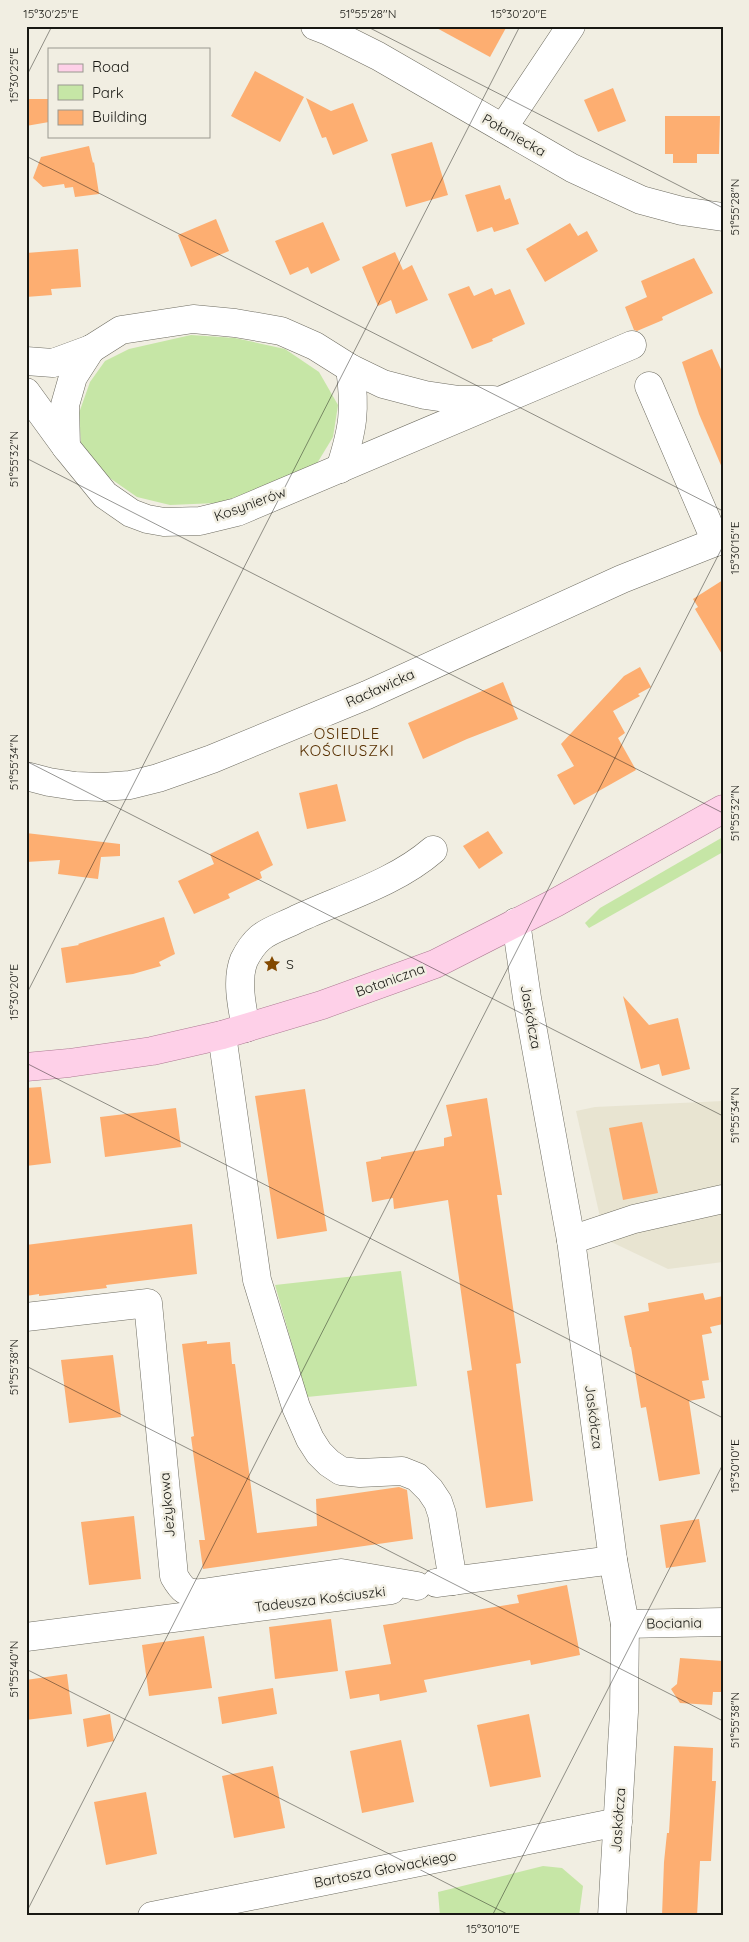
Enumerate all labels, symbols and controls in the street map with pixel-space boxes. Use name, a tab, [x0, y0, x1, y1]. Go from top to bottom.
text: 15°30'25"E	[23, 6, 79, 21]
text: 51°55'28"N	[340, 6, 396, 21]
text: 15°30'20"E	[491, 6, 547, 21]
text: 15°30'25"E	[6, 47, 21, 103]
legend	[48, 48, 210, 138]
text: Road	[92, 57, 129, 76]
text: Park	[92, 83, 124, 102]
text: Building	[92, 107, 147, 126]
street label: Połaniecka	[479, 110, 549, 160]
text: 51°55'28"N	[727, 179, 742, 235]
text: 51°55'32"N	[6, 431, 21, 487]
street label: Kosynierów	[211, 482, 289, 525]
text: 15°30'15"E	[727, 521, 742, 575]
street label: Racławicka	[343, 665, 417, 711]
district label: OSIEDLE KOŚCIUSZKI	[299, 724, 395, 760]
text: 51°55'34"N	[6, 734, 21, 790]
text: 51°55'32"N	[727, 785, 742, 841]
place icon: S	[262, 954, 282, 974]
place label: S	[286, 955, 294, 973]
street label: Botaniczna	[353, 959, 427, 1001]
text: 15°30'20"E	[6, 964, 21, 1020]
street label: Jaskółcza	[517, 984, 545, 1050]
text: 51°55'34"N	[727, 1087, 742, 1143]
text: 51°55'38"N	[6, 1339, 21, 1395]
street label: Jaskółcza	[581, 1384, 607, 1450]
text: 15°30'10"E	[727, 1439, 742, 1493]
street label: Jeżykowa	[155, 1472, 179, 1538]
street label: Tadeusza Kościuszki	[254, 1582, 386, 1616]
street label: Bociania	[646, 1614, 702, 1632]
text: 51°55'40"N	[6, 1640, 21, 1698]
text: 51°55'38"N	[727, 1692, 742, 1748]
street label: Jaskółcza	[607, 1787, 629, 1853]
street label: Bartosza Głowackiego	[312, 1846, 458, 1892]
text: 15°30'10"E	[466, 1921, 520, 1936]

